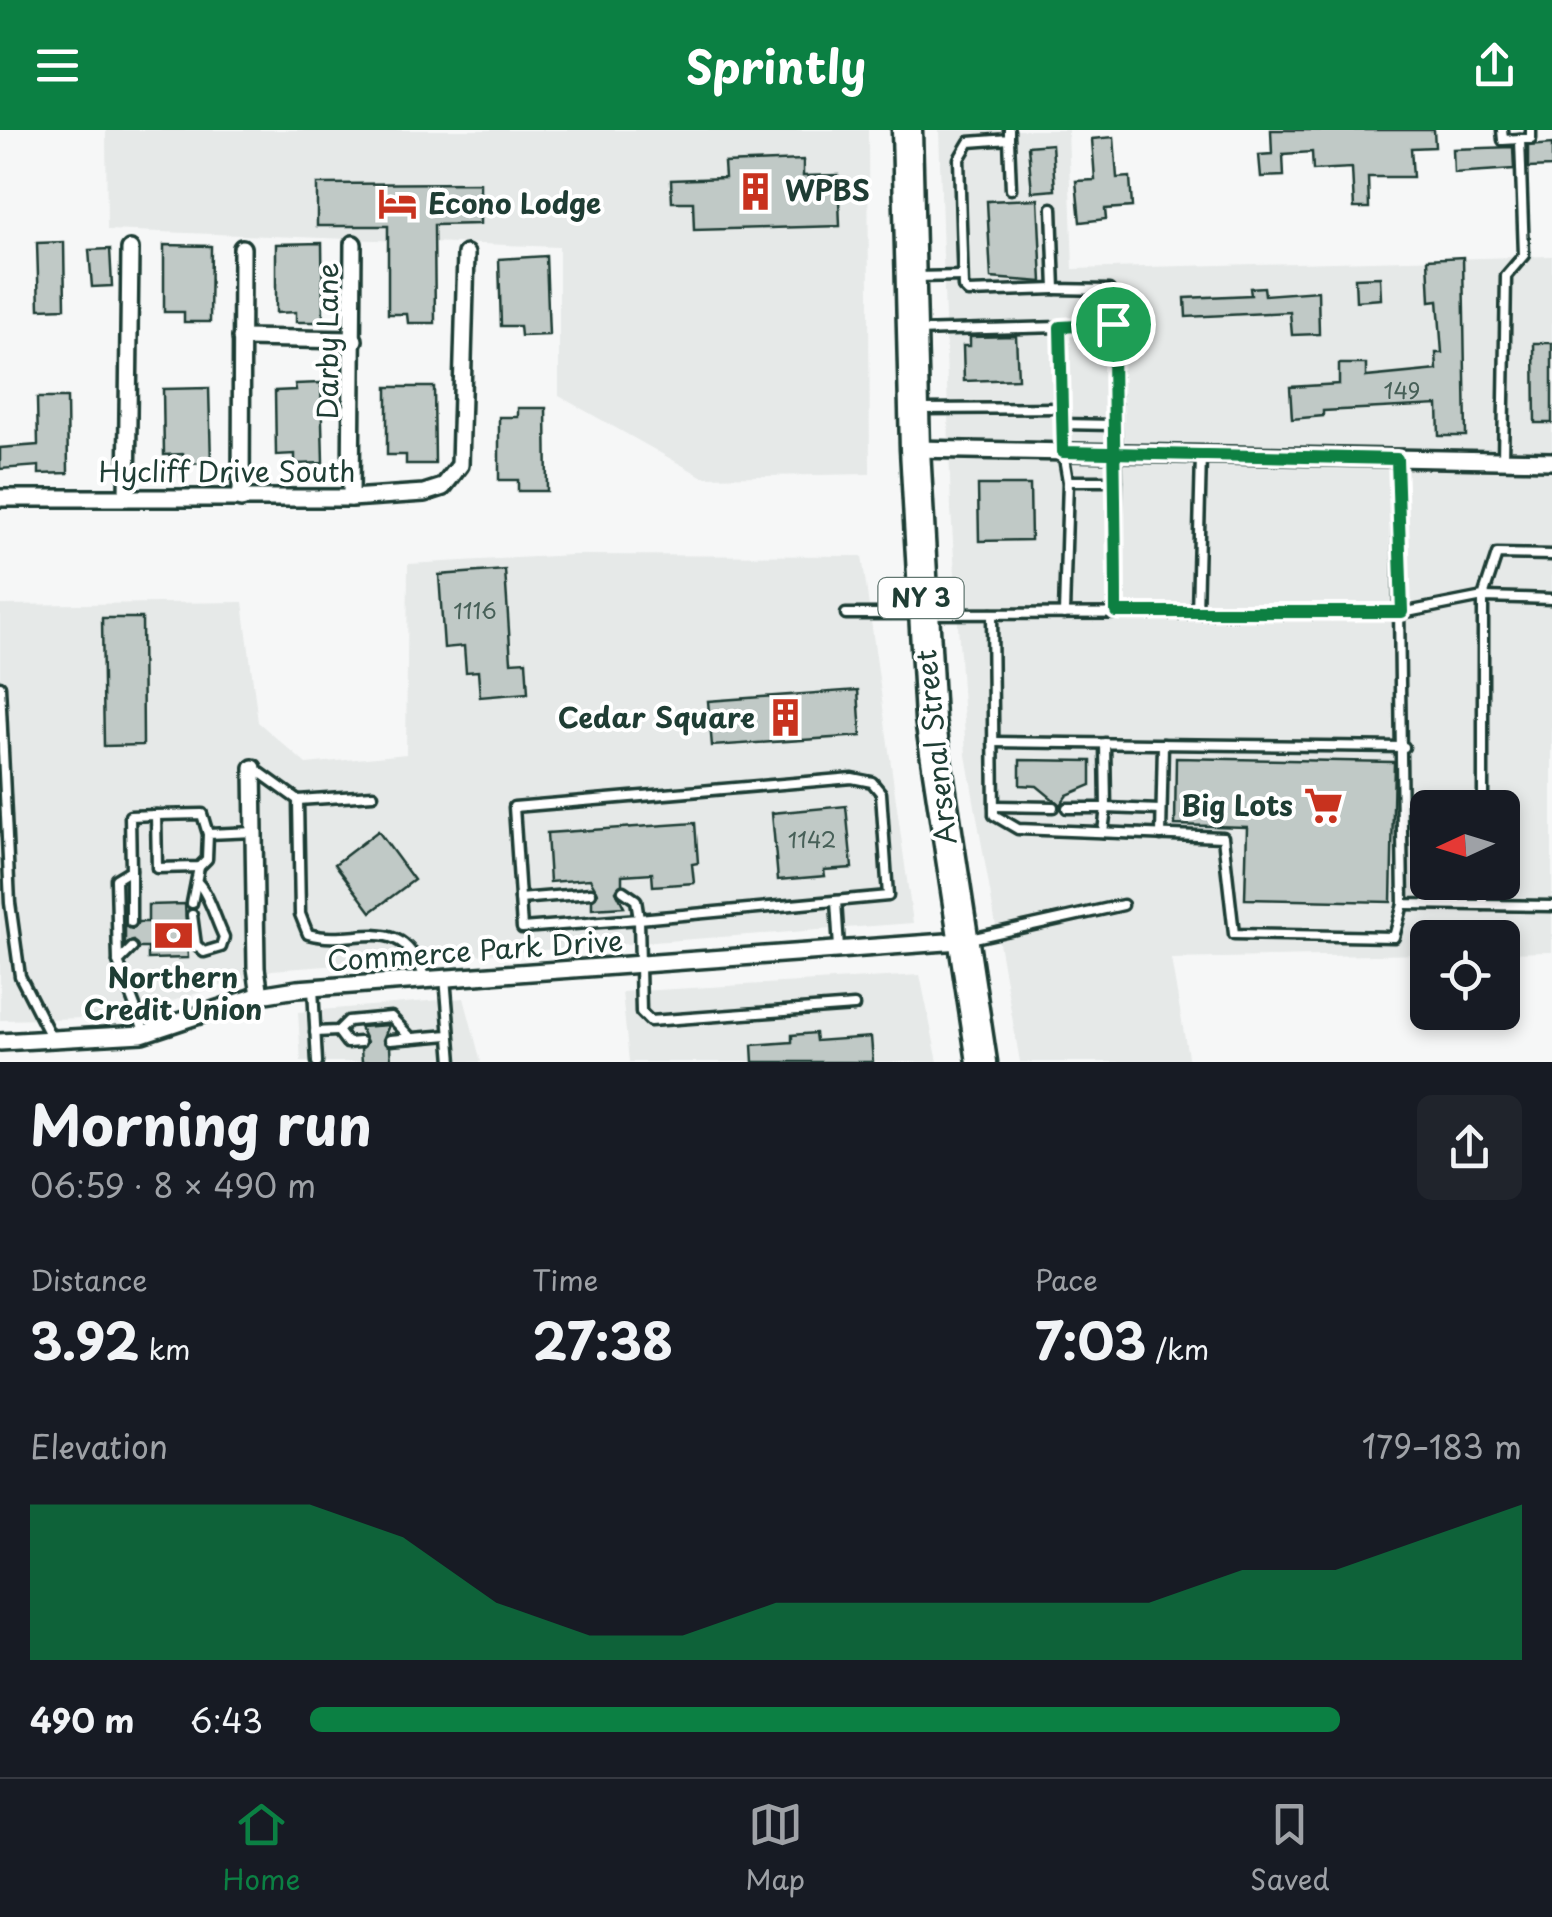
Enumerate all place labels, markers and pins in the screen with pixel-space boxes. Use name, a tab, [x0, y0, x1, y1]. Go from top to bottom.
place label: WPBS	[785, 168, 870, 211]
building icon: WPBS	[734, 170, 776, 212]
place label: Econo Lodge	[428, 181, 601, 224]
hotel icon: Econo Lodge	[377, 183, 419, 225]
pin	[1071, 282, 1156, 367]
place label: Cedar Square	[558, 695, 755, 738]
building icon: Cedar Square	[764, 697, 806, 739]
place label: Big Lots	[1181, 783, 1293, 826]
supermarket icon: Big Lots	[1302, 785, 1344, 827]
bank icon: Northern Credit Union	[152, 915, 194, 957]
place label: Northern Credit Union	[84, 955, 262, 1030]

